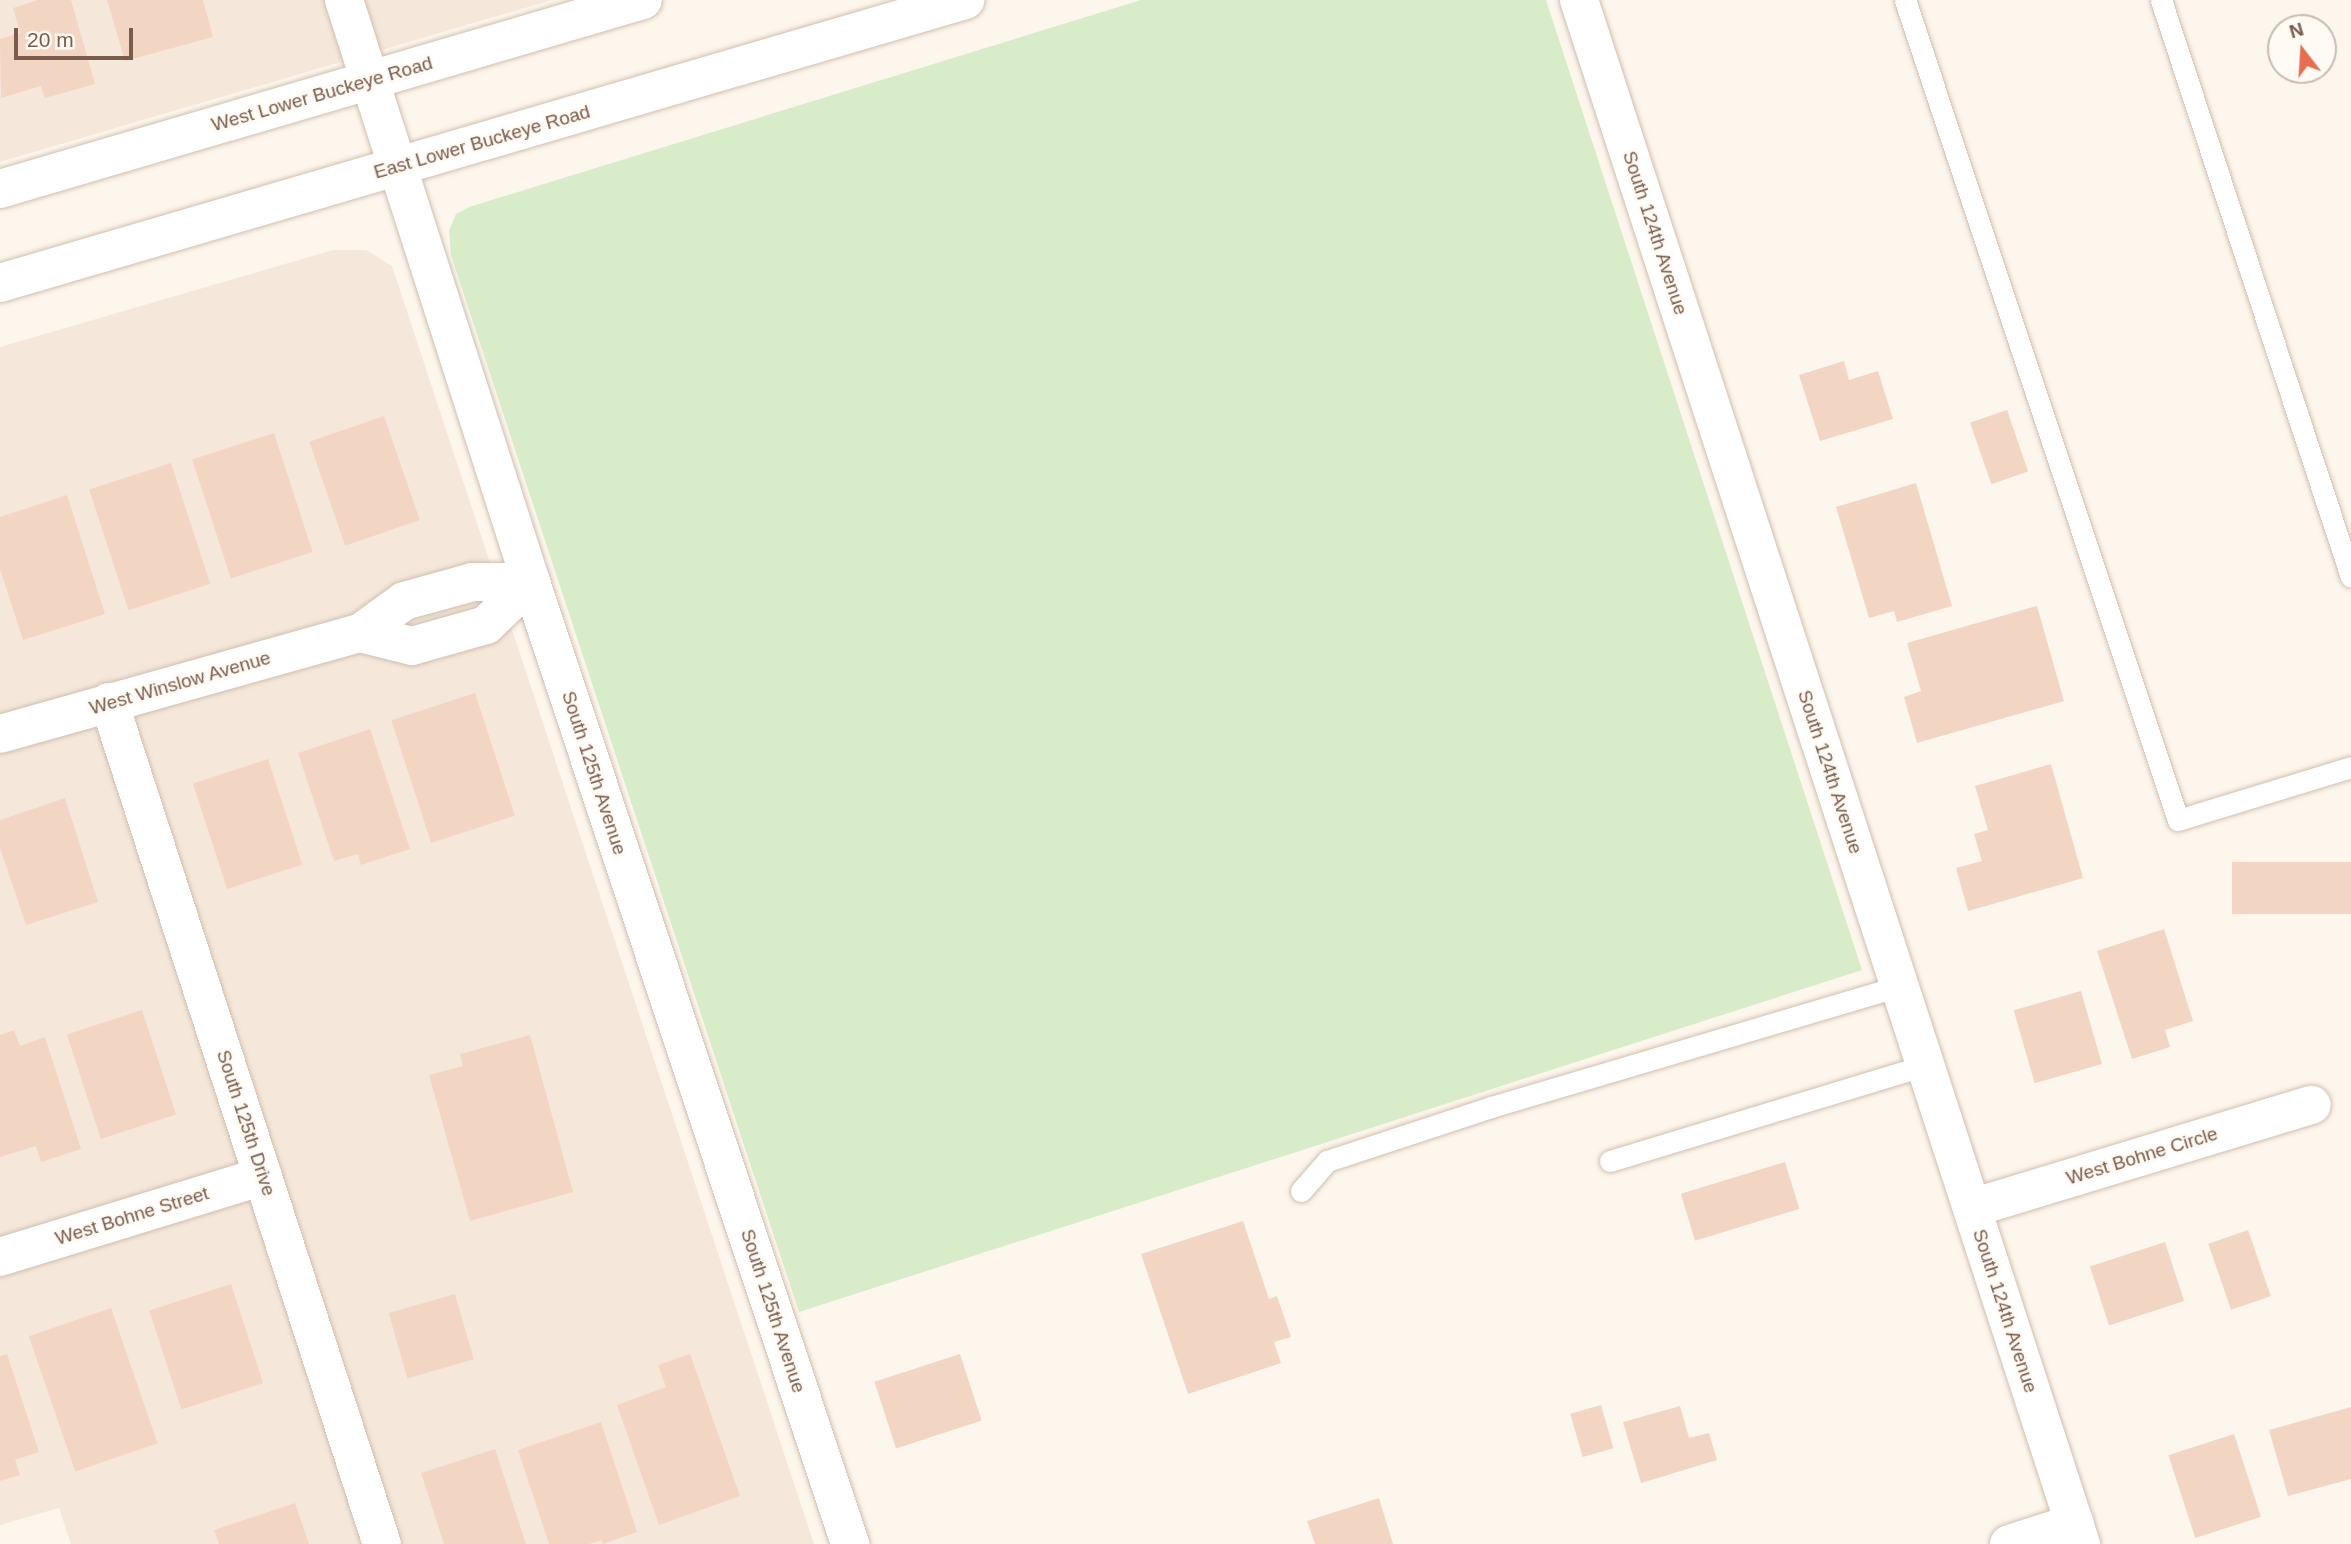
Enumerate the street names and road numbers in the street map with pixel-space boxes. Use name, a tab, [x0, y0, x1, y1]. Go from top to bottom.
street label: West Lower Buckeye Road	[209, 52, 435, 136]
street label: East Lower Buckeye Road	[371, 100, 593, 184]
street label: South 124th Avenue	[1618, 148, 1692, 318]
street label: West Winslow Avenue	[86, 646, 274, 720]
street label: South 124th Avenue	[1793, 687, 1867, 857]
street label: South 125th Avenue	[557, 688, 631, 858]
street label: South 125th Drive	[212, 1047, 280, 1199]
street label: West Bohne Circle	[2064, 1122, 2220, 1190]
street label: West Bohne Street	[53, 1182, 211, 1250]
street label: South 125th Avenue	[736, 1226, 810, 1396]
street label: South 124th Avenue	[1968, 1226, 2042, 1396]

